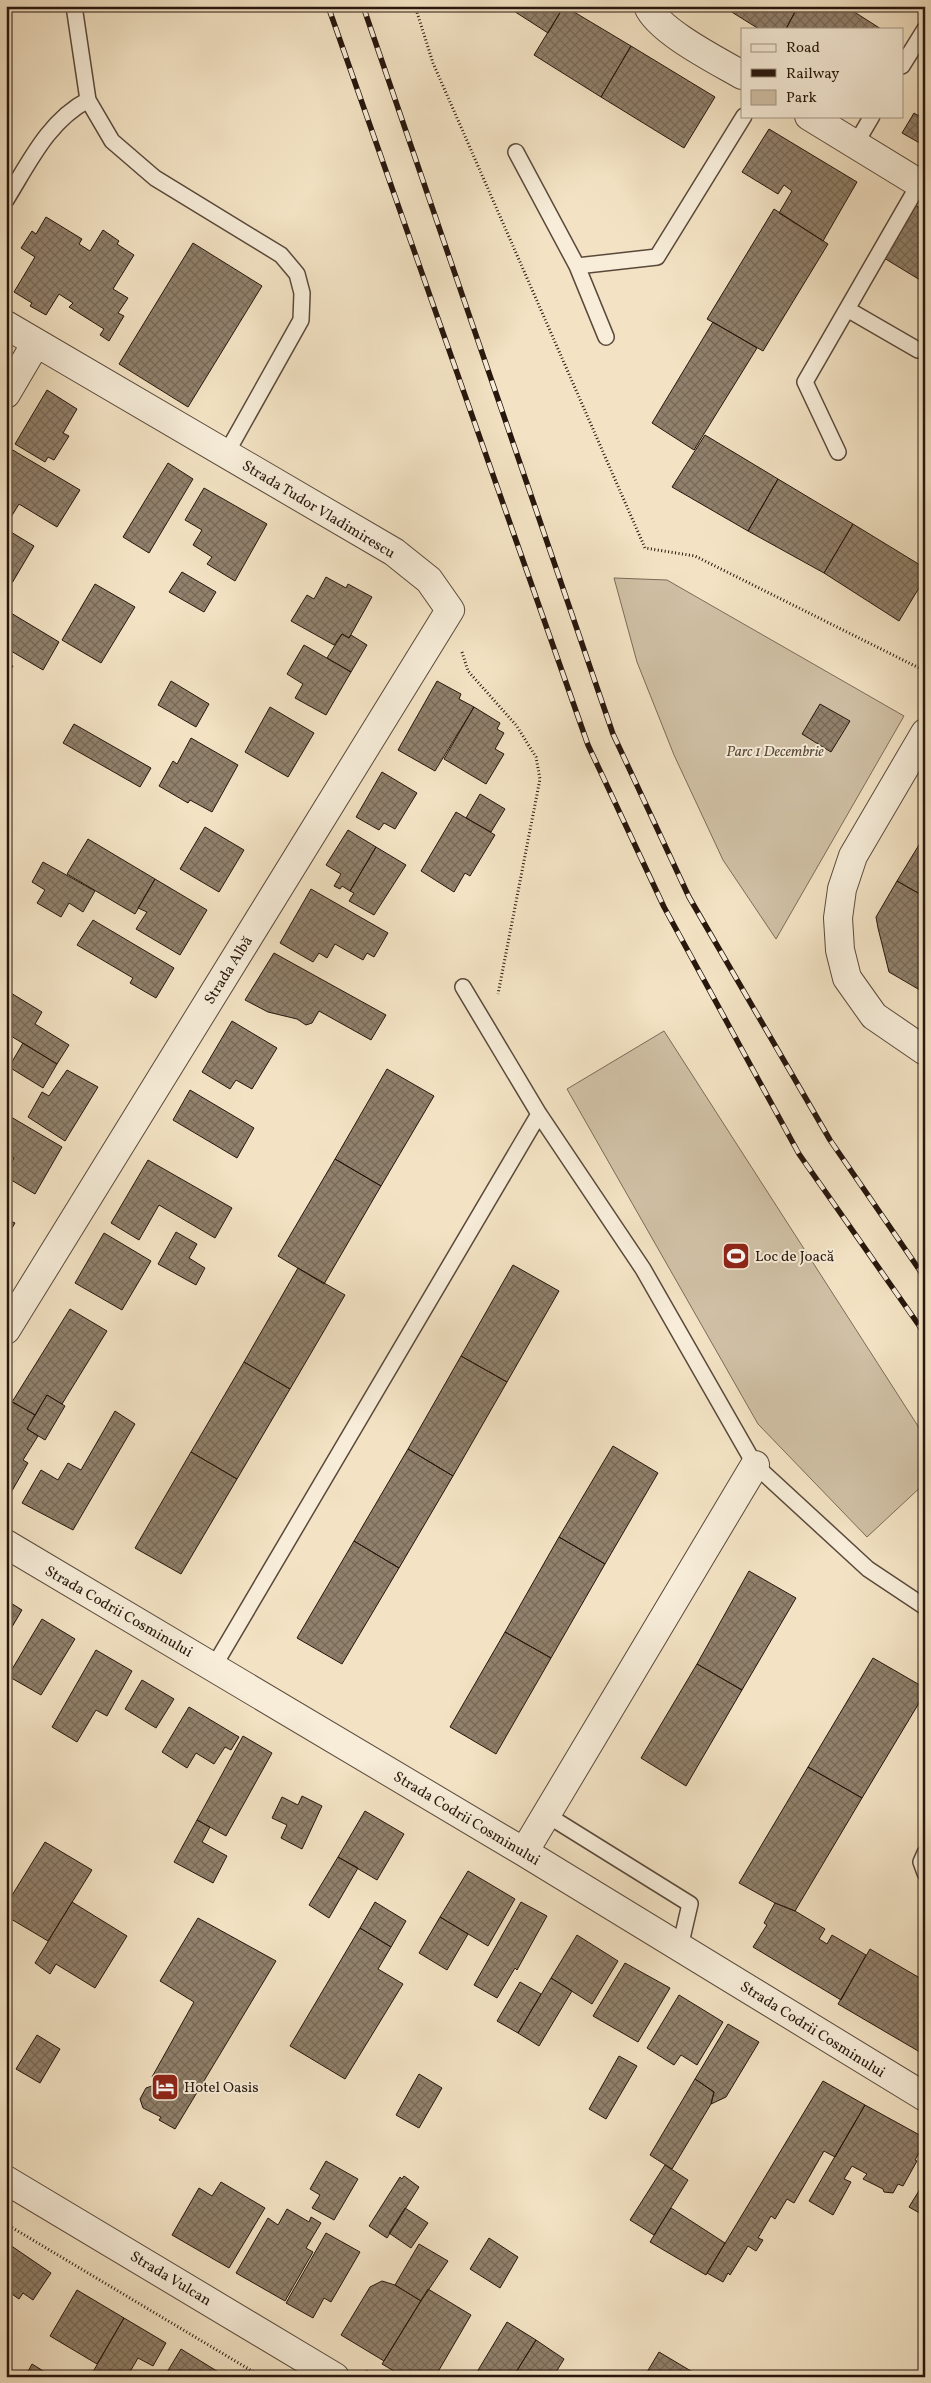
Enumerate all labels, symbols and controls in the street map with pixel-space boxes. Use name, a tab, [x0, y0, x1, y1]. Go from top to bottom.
legend	[741, 28, 904, 118]
text: Road	[786, 38, 820, 59]
text: Railway	[786, 64, 839, 85]
text: Park	[786, 88, 817, 109]
street label: Strada Tudor Vladimirescu	[238, 456, 399, 564]
park label: Parc 1 Decembrie	[726, 742, 824, 763]
street label: Strada Albă	[200, 933, 259, 1009]
sports icon: Loc de Joacă	[721, 1241, 751, 1271]
place label: Loc de Joacă	[755, 1247, 834, 1268]
street label: Strada Codrii Cosminului	[40, 1561, 196, 1663]
street label: Strada Codrii Cosminului	[389, 1767, 543, 1871]
street label: Strada Codrii Cosminului	[736, 1977, 889, 2084]
hotel icon: Hotel Oasis	[150, 2072, 180, 2102]
place label: Hotel Oasis	[184, 2078, 259, 2099]
street label: Strada Vulcan	[126, 2247, 215, 2312]

